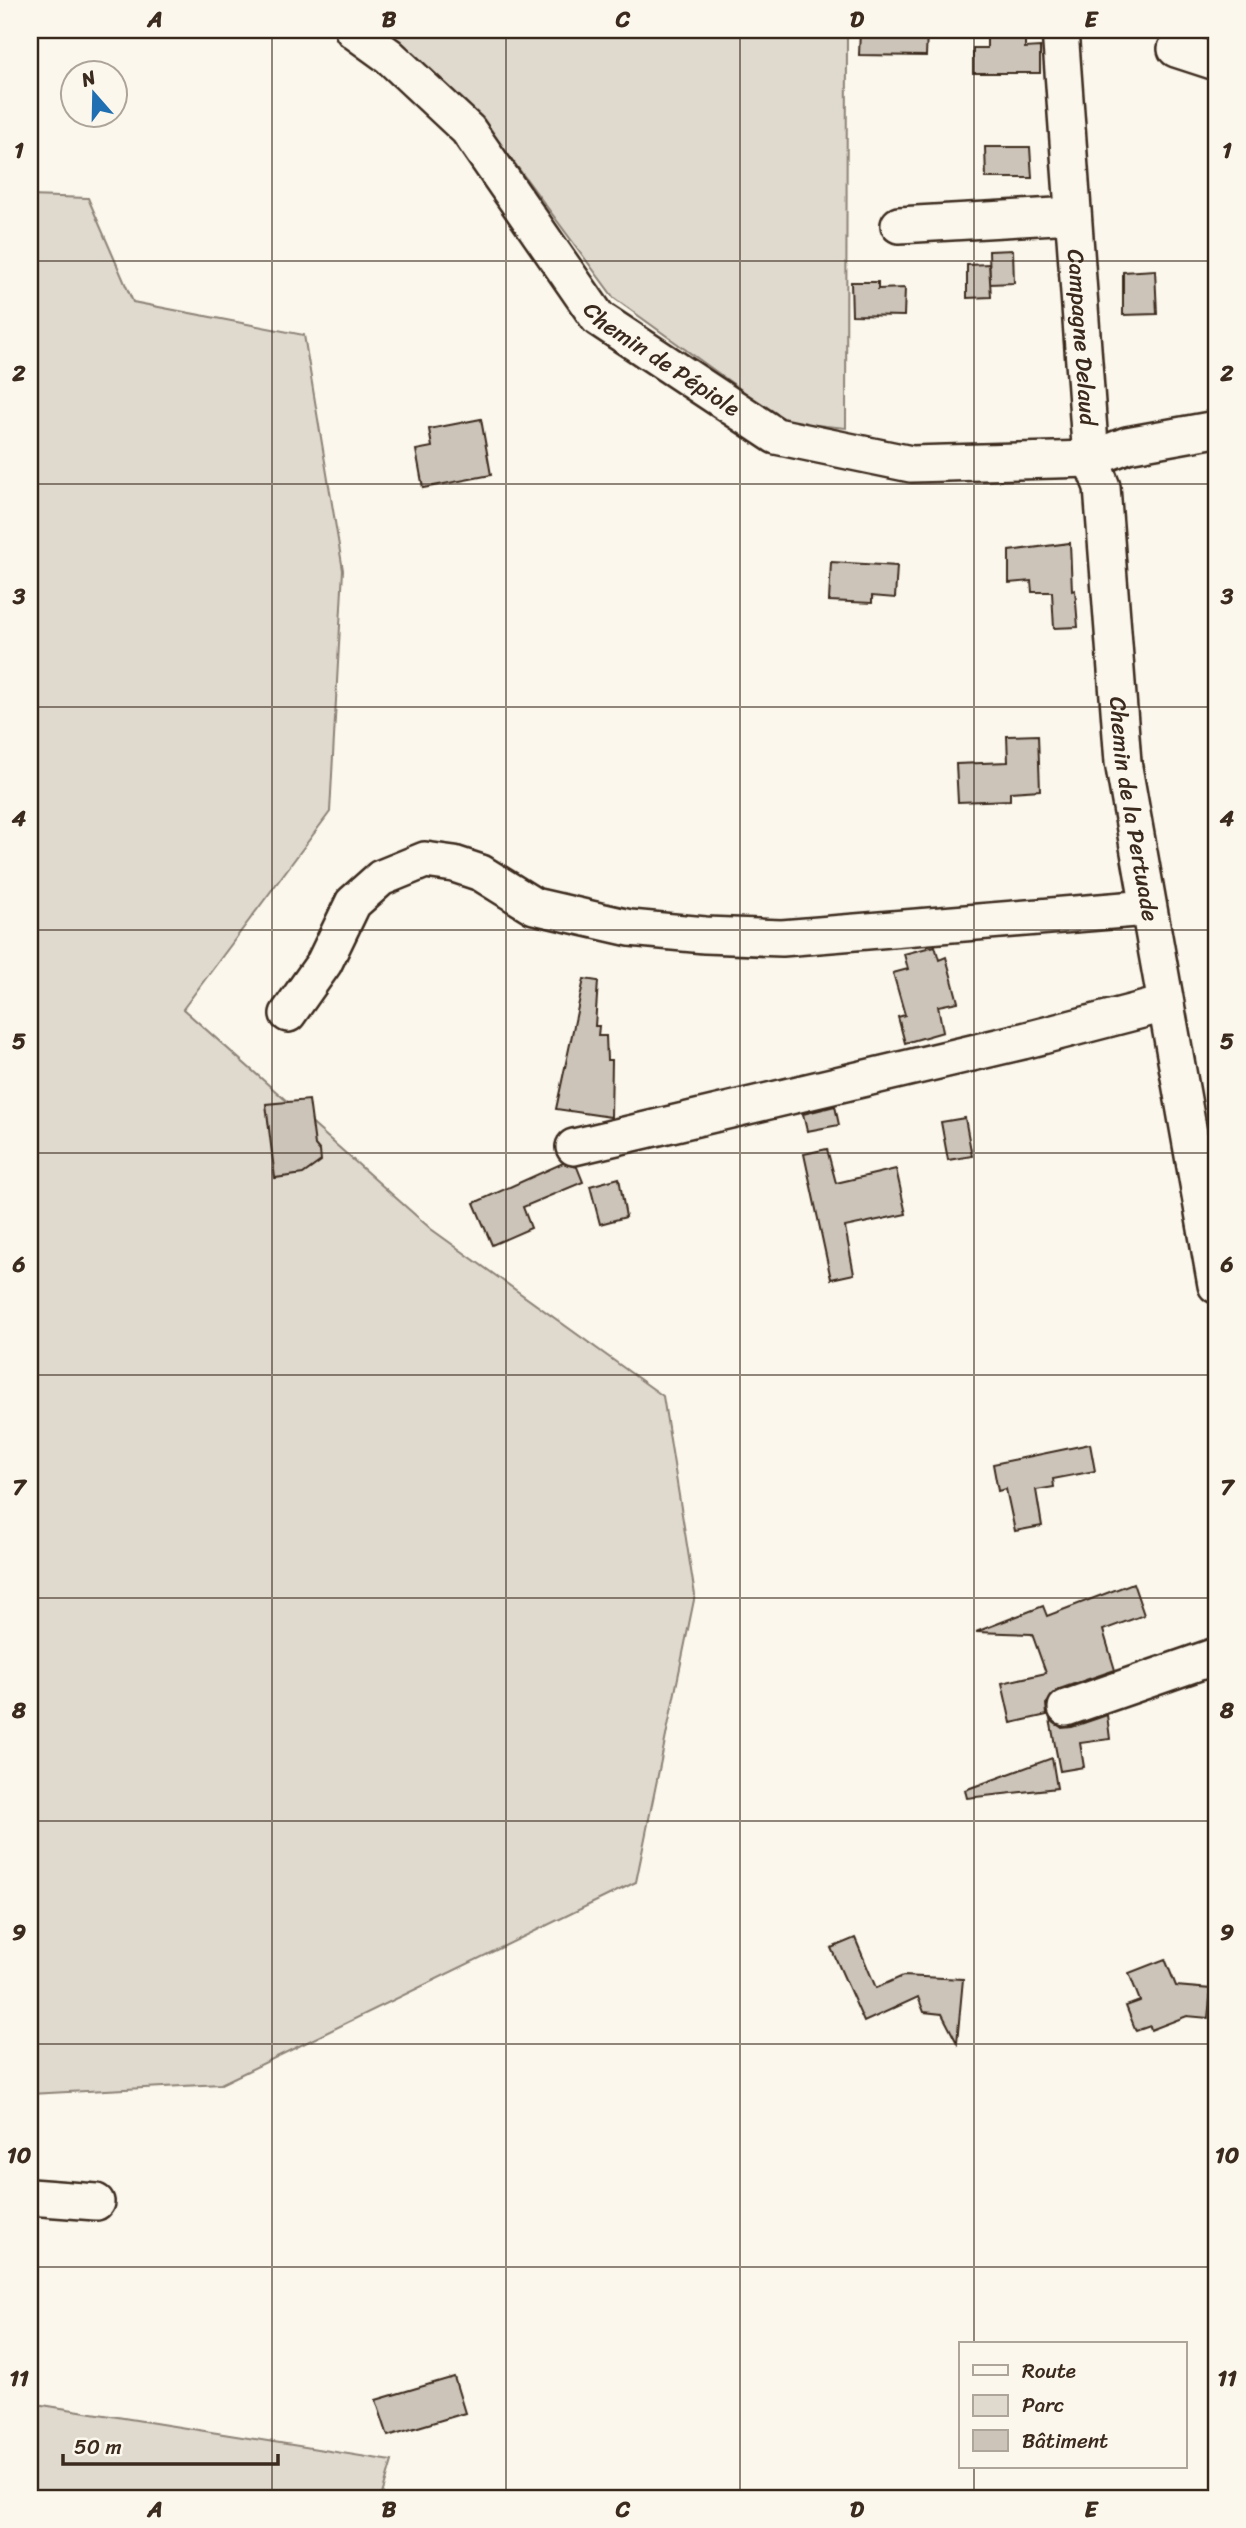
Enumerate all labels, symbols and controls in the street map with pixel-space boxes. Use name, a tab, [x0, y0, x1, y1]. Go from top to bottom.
text: A	[146, 0, 163, 40]
text: B	[382, 0, 397, 40]
text: C	[615, 0, 631, 40]
text: D	[850, 0, 865, 40]
text: E	[1085, 0, 1100, 40]
north arrow	[60, 60, 130, 130]
text: N	[76, 60, 101, 97]
text: 1	[14, 130, 24, 171]
text: 1	[1222, 130, 1232, 171]
street label: Campagne Delaud	[1055, 248, 1109, 429]
street label: Chemin de Pépiole	[572, 293, 749, 428]
text: 2	[11, 353, 26, 394]
text: 2	[1219, 353, 1234, 394]
text: 3	[12, 576, 26, 617]
text: 3	[1220, 576, 1234, 617]
street label: Chemin de la Pertuade	[1097, 695, 1171, 925]
text: 4	[11, 798, 27, 839]
text: 4	[1219, 798, 1235, 839]
text: 5	[12, 1021, 26, 1062]
text: 5	[1220, 1021, 1234, 1062]
text: 6	[11, 1244, 26, 1285]
text: 6	[1219, 1244, 1234, 1285]
text: 7	[12, 1467, 27, 1508]
text: 7	[1220, 1467, 1235, 1508]
text: 8	[11, 1690, 26, 1731]
text: 8	[1219, 1690, 1234, 1731]
text: 9	[12, 1912, 26, 1953]
text: 9	[1220, 1912, 1234, 1953]
text: 10	[7, 2135, 32, 2176]
text: 10	[1215, 2135, 1240, 2176]
legend	[959, 2342, 1186, 2468]
text: Route	[1022, 2352, 1076, 2390]
text: 11	[9, 2358, 29, 2399]
text: 11	[1217, 2358, 1237, 2399]
text: Parc	[1022, 2386, 1064, 2424]
text: Bâtiment	[1022, 2422, 1108, 2460]
scale bar	[63, 2423, 278, 2467]
text: 50 m	[74, 2428, 122, 2466]
text: A	[146, 2489, 163, 2528]
text: B	[382, 2489, 397, 2528]
text: C	[615, 2489, 631, 2528]
text: D	[850, 2489, 865, 2528]
text: E	[1085, 2489, 1100, 2528]

